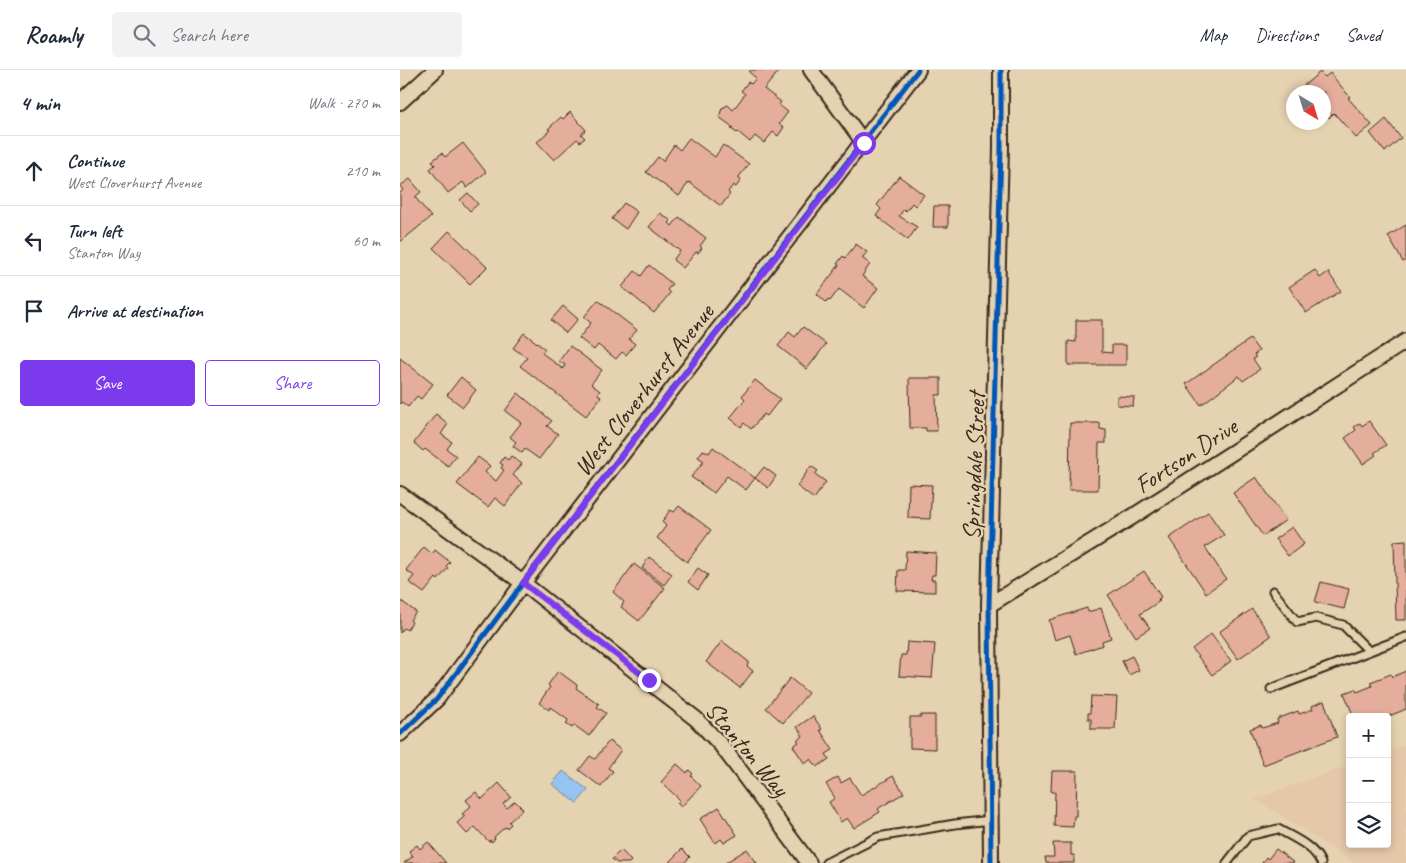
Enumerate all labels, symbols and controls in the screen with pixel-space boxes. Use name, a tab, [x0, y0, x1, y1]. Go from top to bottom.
search box	[112, 12, 462, 57]
text: Roamly	[25, 20, 82, 50]
icon: search	[130, 21, 158, 49]
text: Search here	[170, 23, 248, 47]
text: Map	[1200, 24, 1227, 46]
text: Directions	[1255, 24, 1318, 46]
text: Saved	[1346, 24, 1381, 46]
north arrow	[1286, 85, 1331, 130]
text: 4 min	[20, 90, 60, 116]
text: Walk · 270 m	[308, 93, 380, 113]
route start	[853, 132, 876, 155]
text: Continue	[67, 149, 124, 173]
icon: ahead	[20, 157, 48, 185]
text: 210 m	[346, 161, 380, 181]
text: West Cloverhurst Avenue	[67, 173, 201, 193]
text: Turn left	[67, 219, 122, 243]
icon: left	[20, 227, 48, 255]
text: 60 m	[353, 231, 380, 251]
text: Stanton Way	[67, 243, 140, 263]
street label: West Cloverhurst Avenue	[567, 296, 722, 482]
icon: arrive	[20, 297, 48, 325]
text: Arrive at destination	[67, 299, 203, 323]
button: Save	[20, 360, 195, 406]
button: Share	[205, 360, 380, 406]
street label: Springdale Street	[955, 388, 993, 541]
street label: Fortson Drive	[1129, 410, 1245, 501]
route end	[638, 669, 661, 692]
street label: Stanton Way	[698, 695, 797, 804]
map controls	[1346, 713, 1391, 848]
button: +	[1346, 713, 1391, 758]
button: −	[1346, 758, 1391, 803]
button: layers	[1346, 803, 1391, 848]

